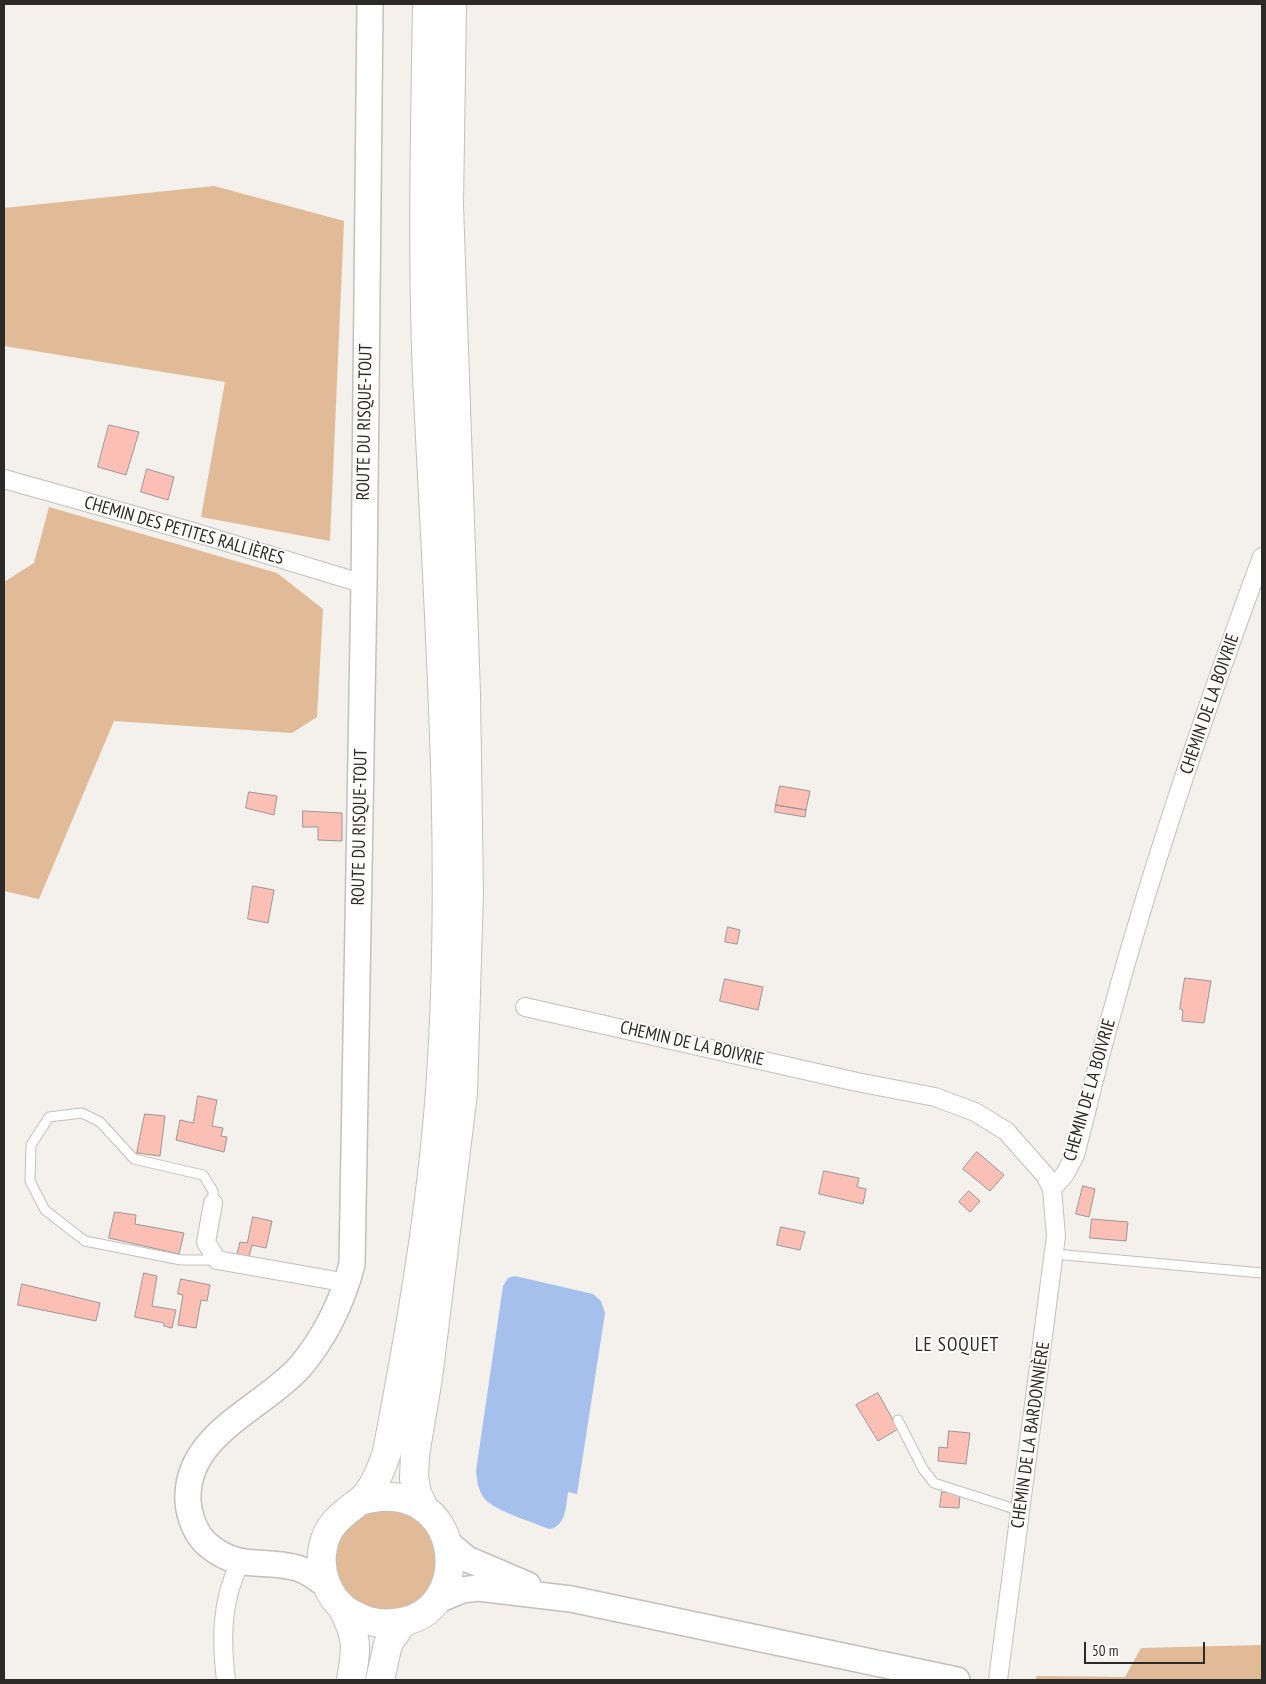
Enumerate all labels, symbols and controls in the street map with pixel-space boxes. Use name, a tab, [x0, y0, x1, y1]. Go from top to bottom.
street label: ROUTE DU RISQUE-TOUT	[353, 343, 377, 501]
street label: CHEMIN DES PETITES RALLIÈRES	[82, 492, 286, 570]
street label: CHEMIN DE LA BOIVRIE	[1176, 631, 1244, 777]
street label: ROUTE DU RISQUE-TOUT	[348, 748, 372, 906]
street label: CHEMIN DE LA BOIVRIE	[1059, 1016, 1121, 1164]
street label: CHEMIN DE LA BOIVRIE	[618, 1017, 766, 1071]
district label: LE SOQUET	[914, 1335, 1000, 1357]
street label: CHEMIN DE LA BARDONNIÈRE	[1007, 1340, 1055, 1530]
scale bar	[1086, 1632, 1207, 1664]
text: 50 m	[1092, 1641, 1118, 1660]

